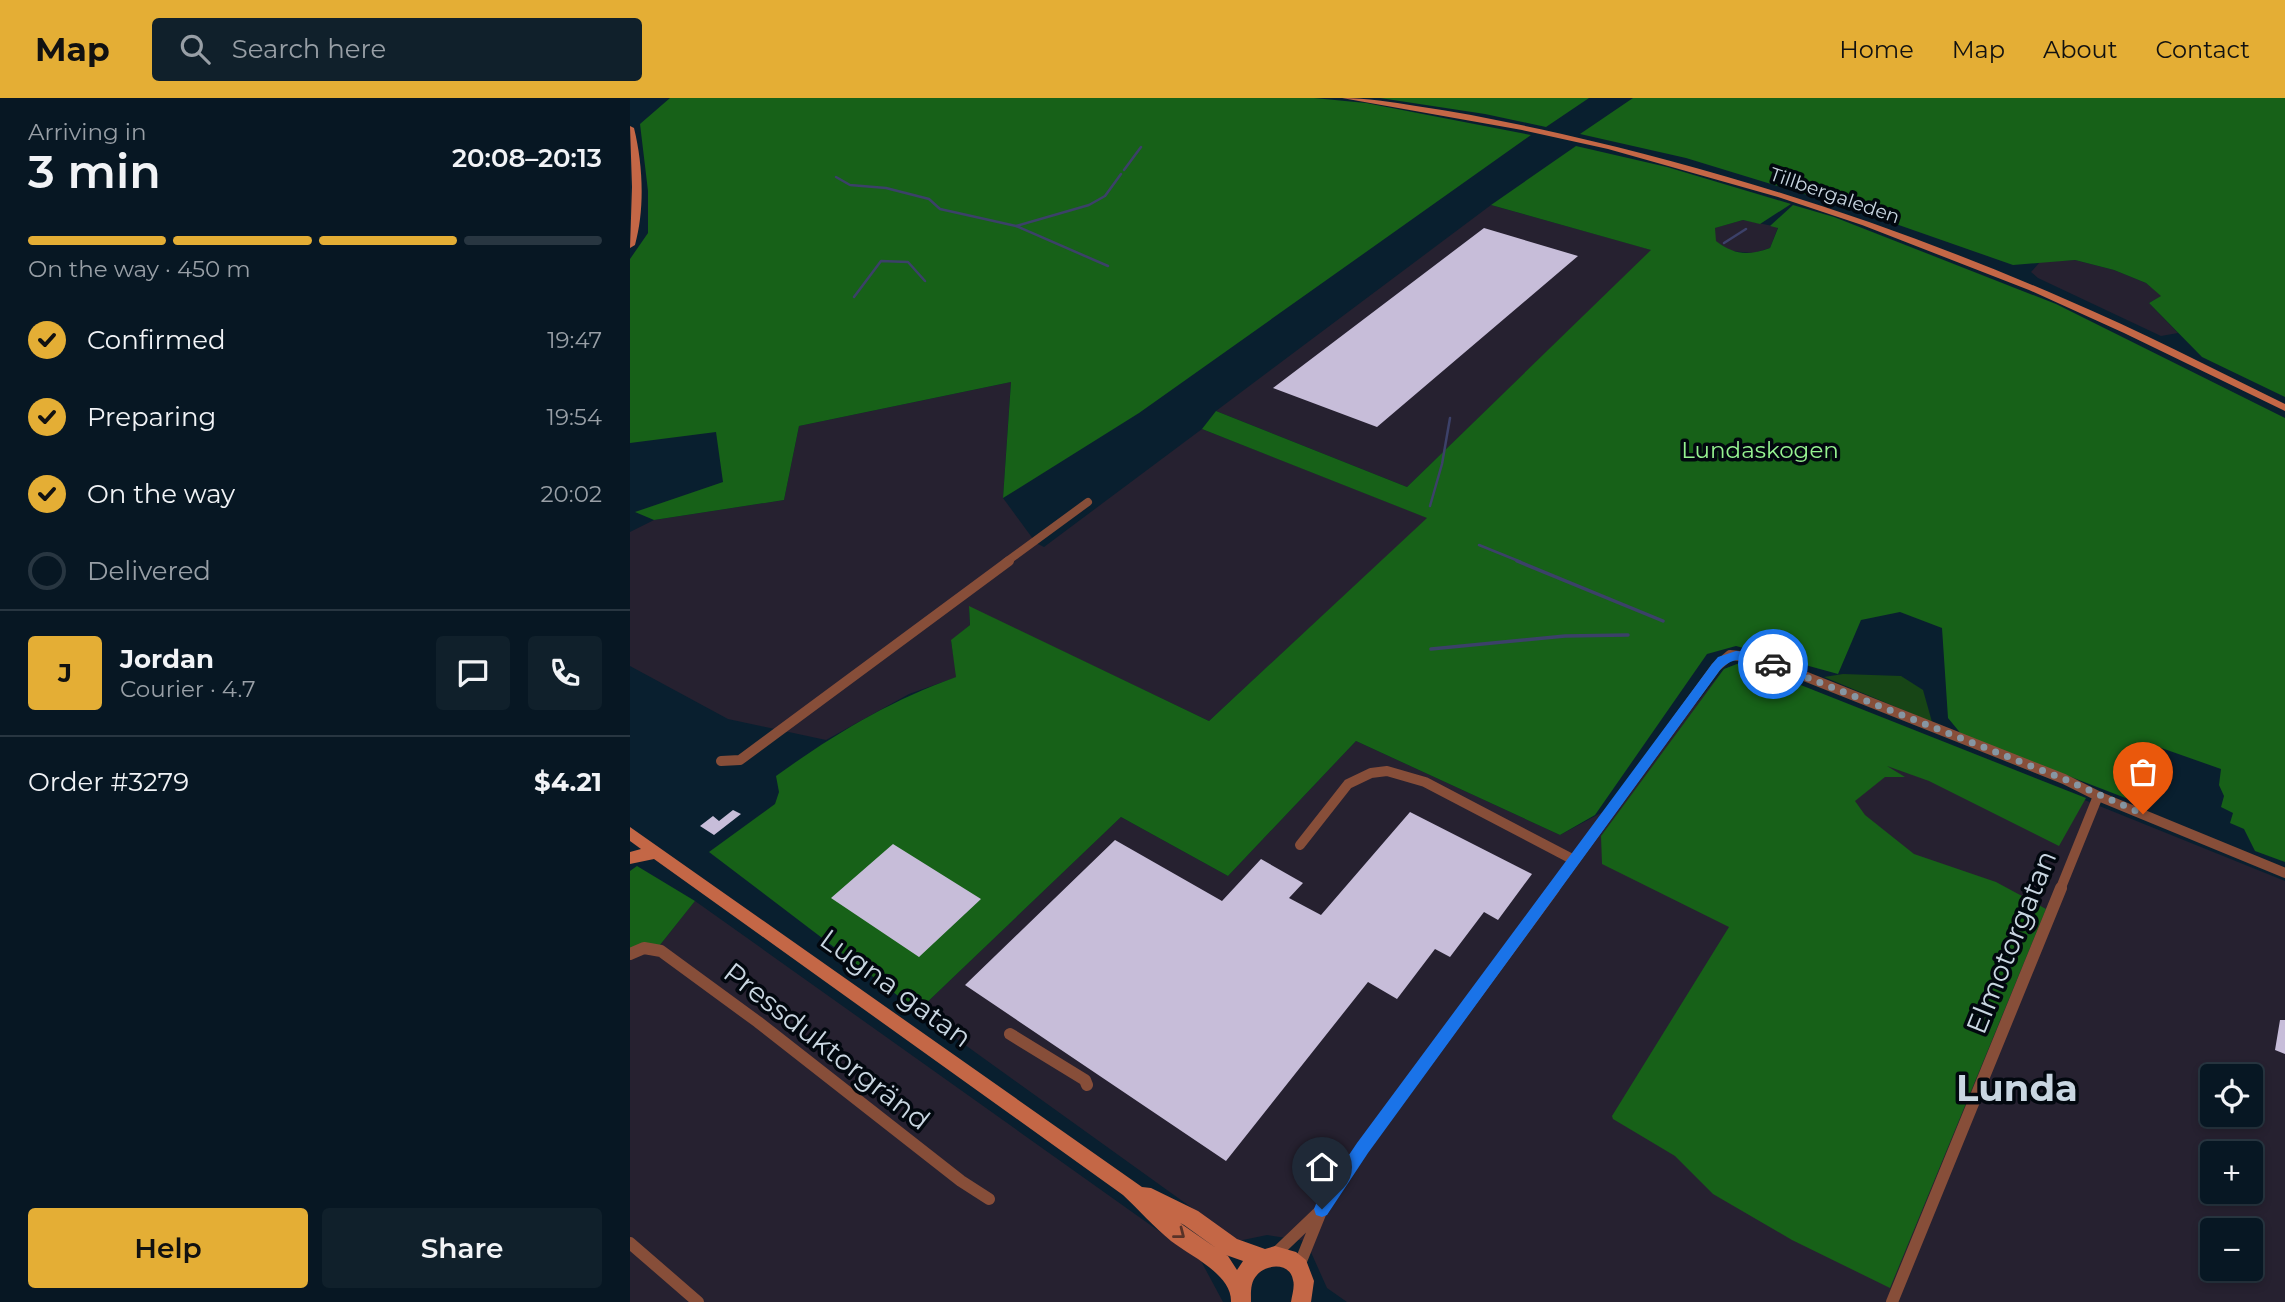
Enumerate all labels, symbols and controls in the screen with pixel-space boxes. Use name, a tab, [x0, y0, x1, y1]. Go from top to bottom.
search box	[152, 18, 642, 81]
text: Map	[35, 29, 110, 69]
icon: search	[176, 30, 214, 68]
text: Search here	[232, 33, 386, 65]
text: Home	[1839, 35, 1914, 64]
text: Map	[1952, 35, 2005, 64]
text: About	[2043, 35, 2117, 64]
text: Contact	[2155, 35, 2250, 64]
text: Arriving in	[28, 118, 147, 146]
text: 20:08–20:13	[452, 142, 602, 174]
text: 3 min	[28, 143, 161, 200]
street label: Tillbergaleden	[1767, 162, 1903, 228]
text: On the way · 450 m	[28, 255, 251, 283]
icon: check	[28, 321, 66, 359]
text: Confirmed	[87, 324, 226, 356]
text: 19:47	[547, 326, 602, 354]
icon: check	[28, 398, 66, 436]
text: Preparing	[87, 401, 216, 433]
text: 19:54	[547, 403, 602, 431]
park label: Lundaskogen	[1681, 436, 1839, 464]
icon: check	[28, 475, 66, 513]
text: On the way	[87, 478, 235, 510]
text: 20:02	[541, 480, 602, 508]
text: Delivered	[87, 555, 211, 587]
courier	[1738, 629, 1808, 699]
button: chat	[436, 636, 510, 710]
button: phone	[528, 636, 602, 710]
text: Jordan	[120, 643, 214, 675]
icon: car	[1754, 645, 1792, 683]
text: J	[58, 657, 72, 689]
text: Courier · 4.7	[120, 675, 256, 703]
pin	[2113, 742, 2173, 814]
icon: bag	[2124, 753, 2162, 791]
text: Order #3279	[28, 766, 189, 798]
text: $4.21	[534, 766, 602, 798]
street label: Elmotorgatan	[1959, 845, 2063, 1039]
street label: Lugna gatan	[814, 922, 978, 1054]
street label: Pressduktorgränd	[717, 955, 937, 1137]
map controls	[2200, 1064, 2263, 1281]
button: locate	[2200, 1064, 2263, 1127]
district label: Lunda	[1956, 1065, 2078, 1110]
pin	[1292, 1137, 1352, 1209]
button: +	[2200, 1141, 2263, 1204]
icon: home	[1303, 1148, 1341, 1186]
button: Help	[28, 1208, 308, 1288]
button: Share	[322, 1208, 602, 1288]
button: −	[2200, 1218, 2263, 1281]
one-way arrow	[1172, 1226, 1185, 1238]

